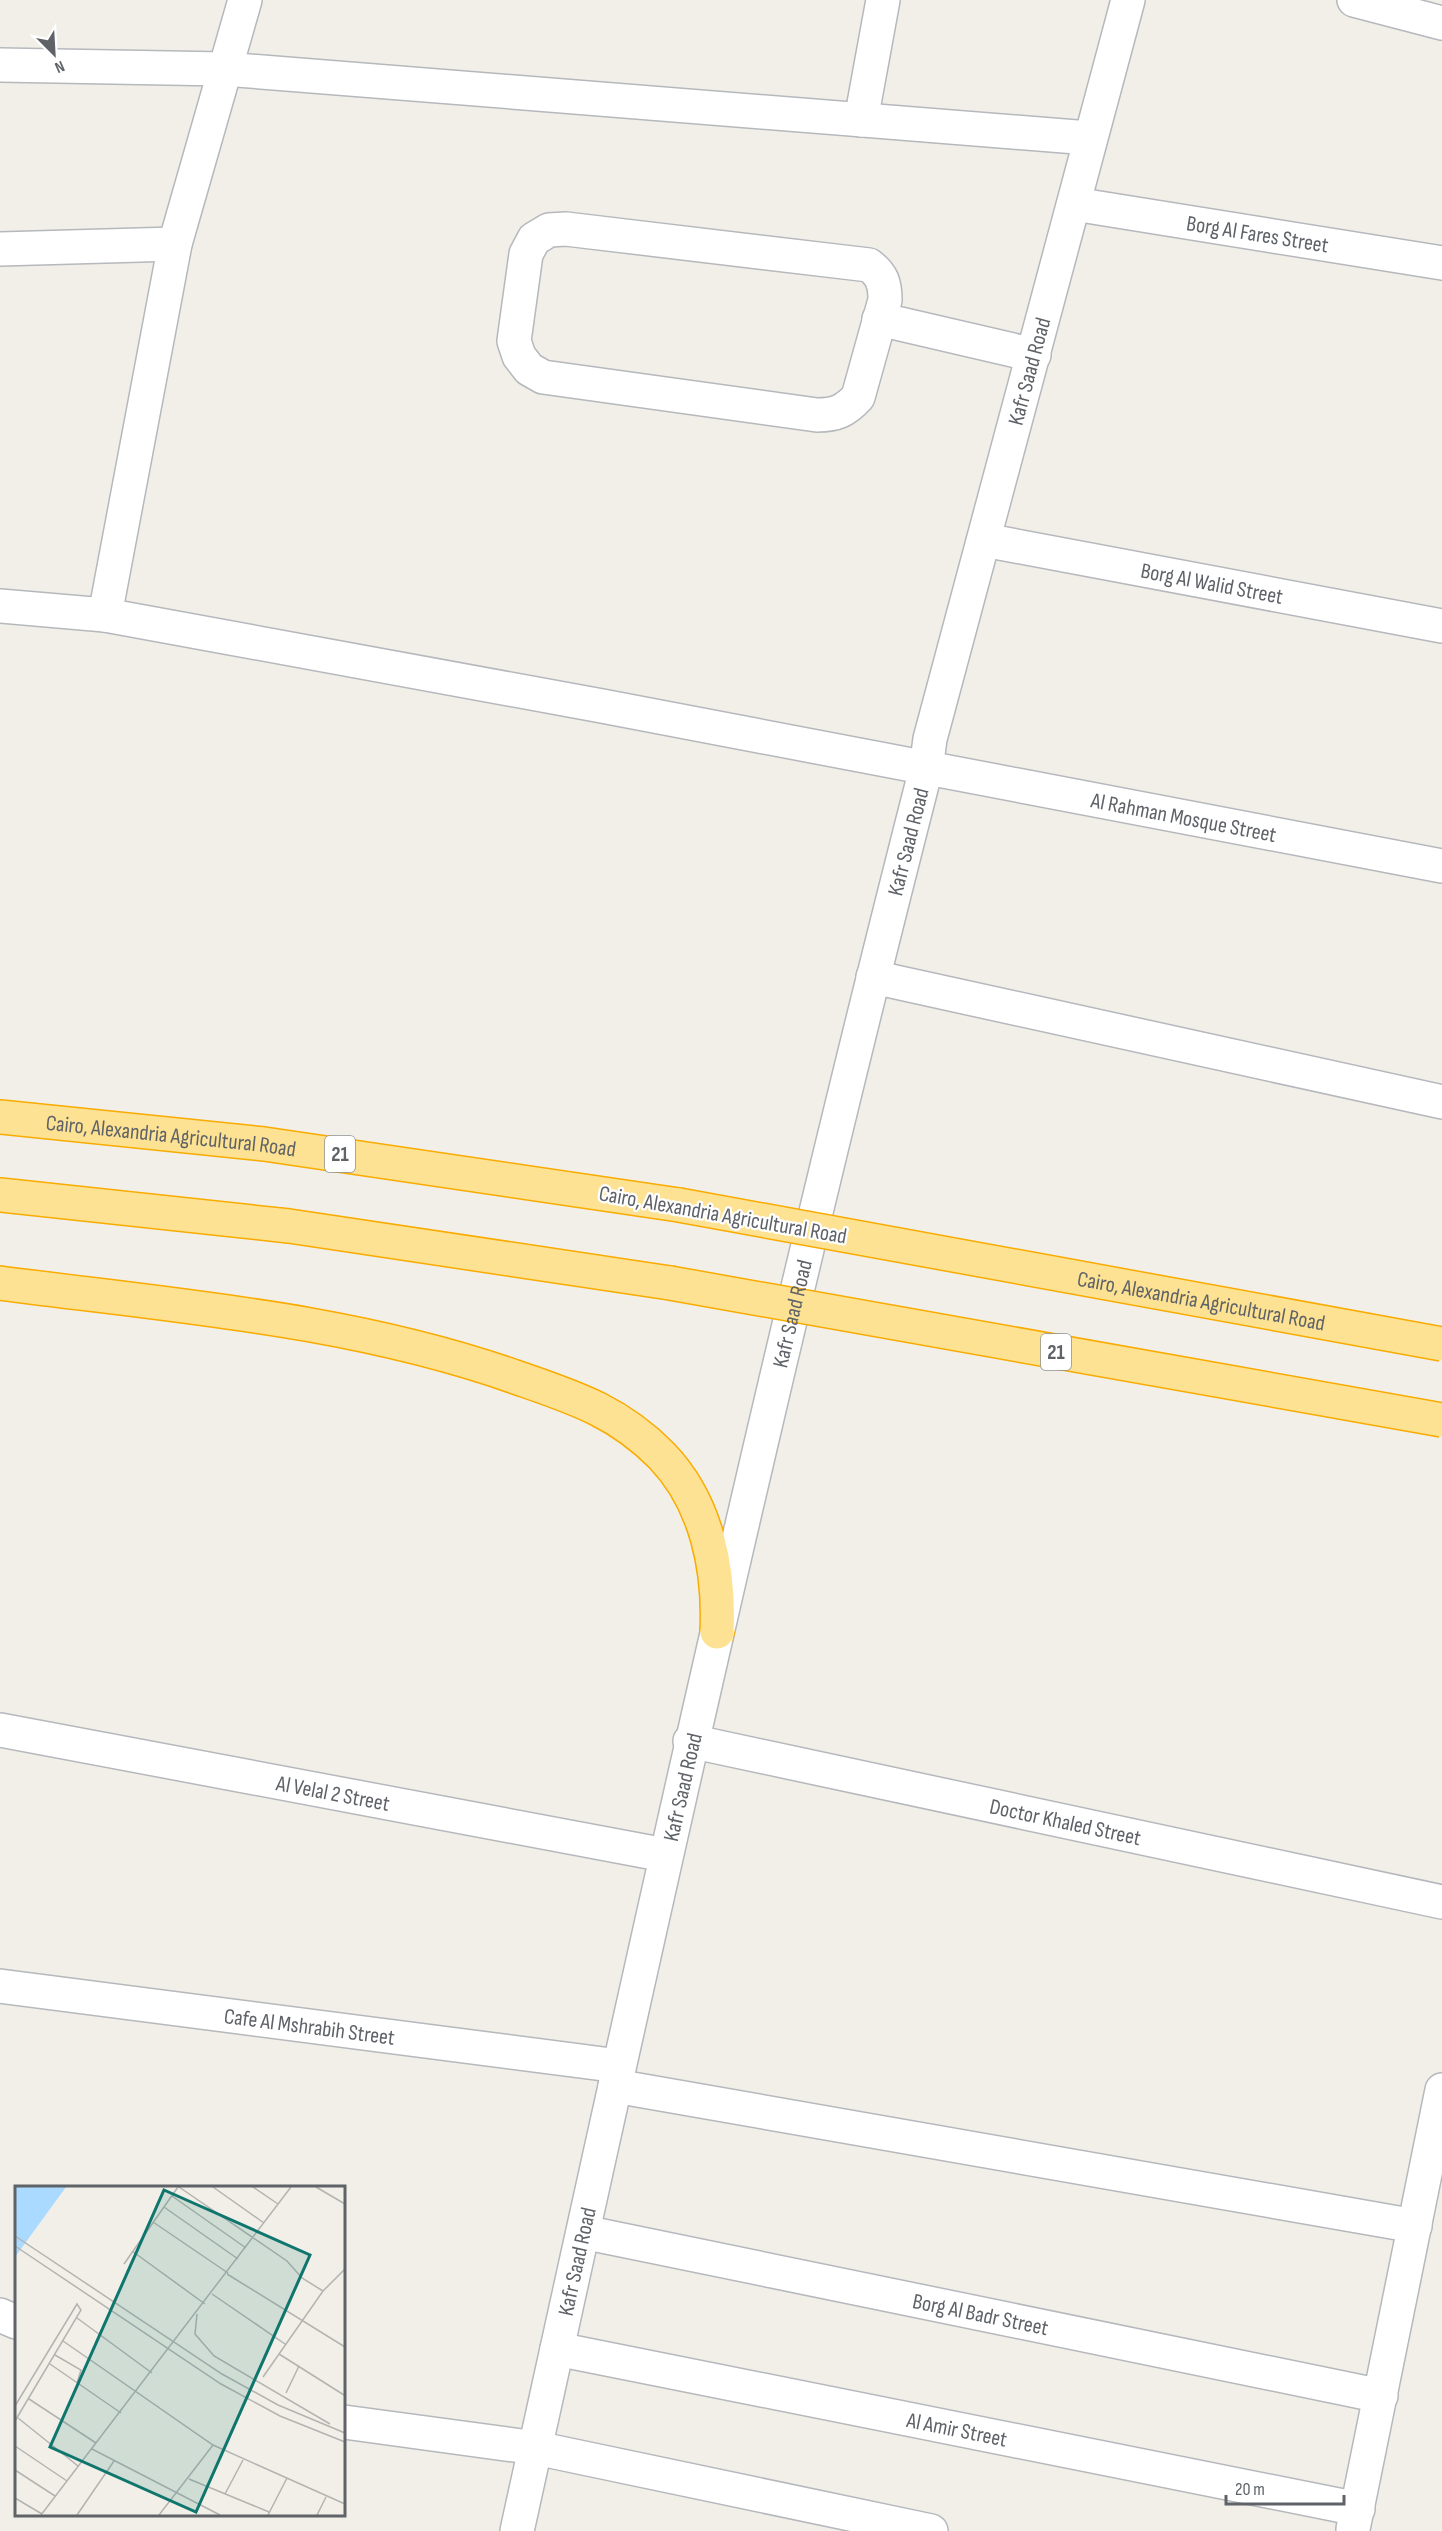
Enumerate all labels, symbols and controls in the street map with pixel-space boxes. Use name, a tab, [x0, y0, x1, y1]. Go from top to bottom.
north arrow	[24, 24, 84, 84]
text: N	[52, 56, 67, 77]
street label: Borg Al Fares Street	[1184, 210, 1331, 260]
street label: Kafr Saad Road	[1003, 315, 1057, 428]
street label: Borg Al Walid Street	[1138, 558, 1285, 611]
street label: Kafr Saad Road	[882, 785, 936, 899]
street label: Al Rahman Mosque Street	[1088, 787, 1279, 849]
street label: Cairo, Alexandria Agricultural Road	[45, 1110, 298, 1164]
road number: 21	[325, 1136, 355, 1172]
street label: Cairo, Alexandria Agricultural Road	[597, 1180, 849, 1251]
street label: Kafr Saad Road	[767, 1257, 819, 1371]
street label: Cairo, Alexandria Agricultural Road	[1075, 1266, 1327, 1337]
road number: 21	[1041, 1334, 1071, 1370]
street label: Kafr Saad Road	[658, 1731, 709, 1844]
street label: Al Velal 2 Street	[273, 1770, 392, 1818]
street label: Doctor Khaled Street	[987, 1794, 1144, 1852]
street label: Cafe Al Mshrabih Street	[222, 2003, 396, 2052]
inset map	[15, 2186, 345, 2516]
street label: Kafr Saad Road	[553, 2205, 603, 2318]
street label: Borg Al Badr Street	[910, 2288, 1051, 2342]
street label: Al Amir Street	[903, 2407, 1010, 2454]
scale bar	[1226, 2468, 1344, 2506]
text: 20 m	[1235, 2479, 1265, 2500]

